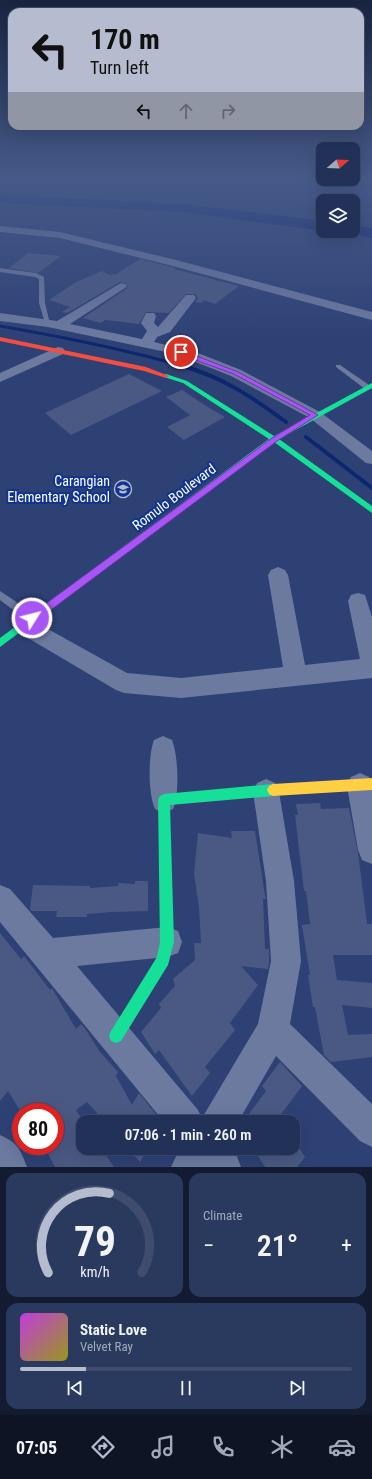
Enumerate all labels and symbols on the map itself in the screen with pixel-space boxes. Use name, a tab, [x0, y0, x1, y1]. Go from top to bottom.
north arrow	[316, 142, 360, 186]
pin	[164, 335, 198, 369]
street label: Romulo Boulevard	[129, 461, 219, 533]
place label: Carangian Elementary School	[7, 473, 110, 505]
school or university icon: Carangian Elementary School	[113, 479, 133, 499]
position arrow	[11, 597, 53, 639]
speed limit sign: 80	[12, 1103, 64, 1155]

